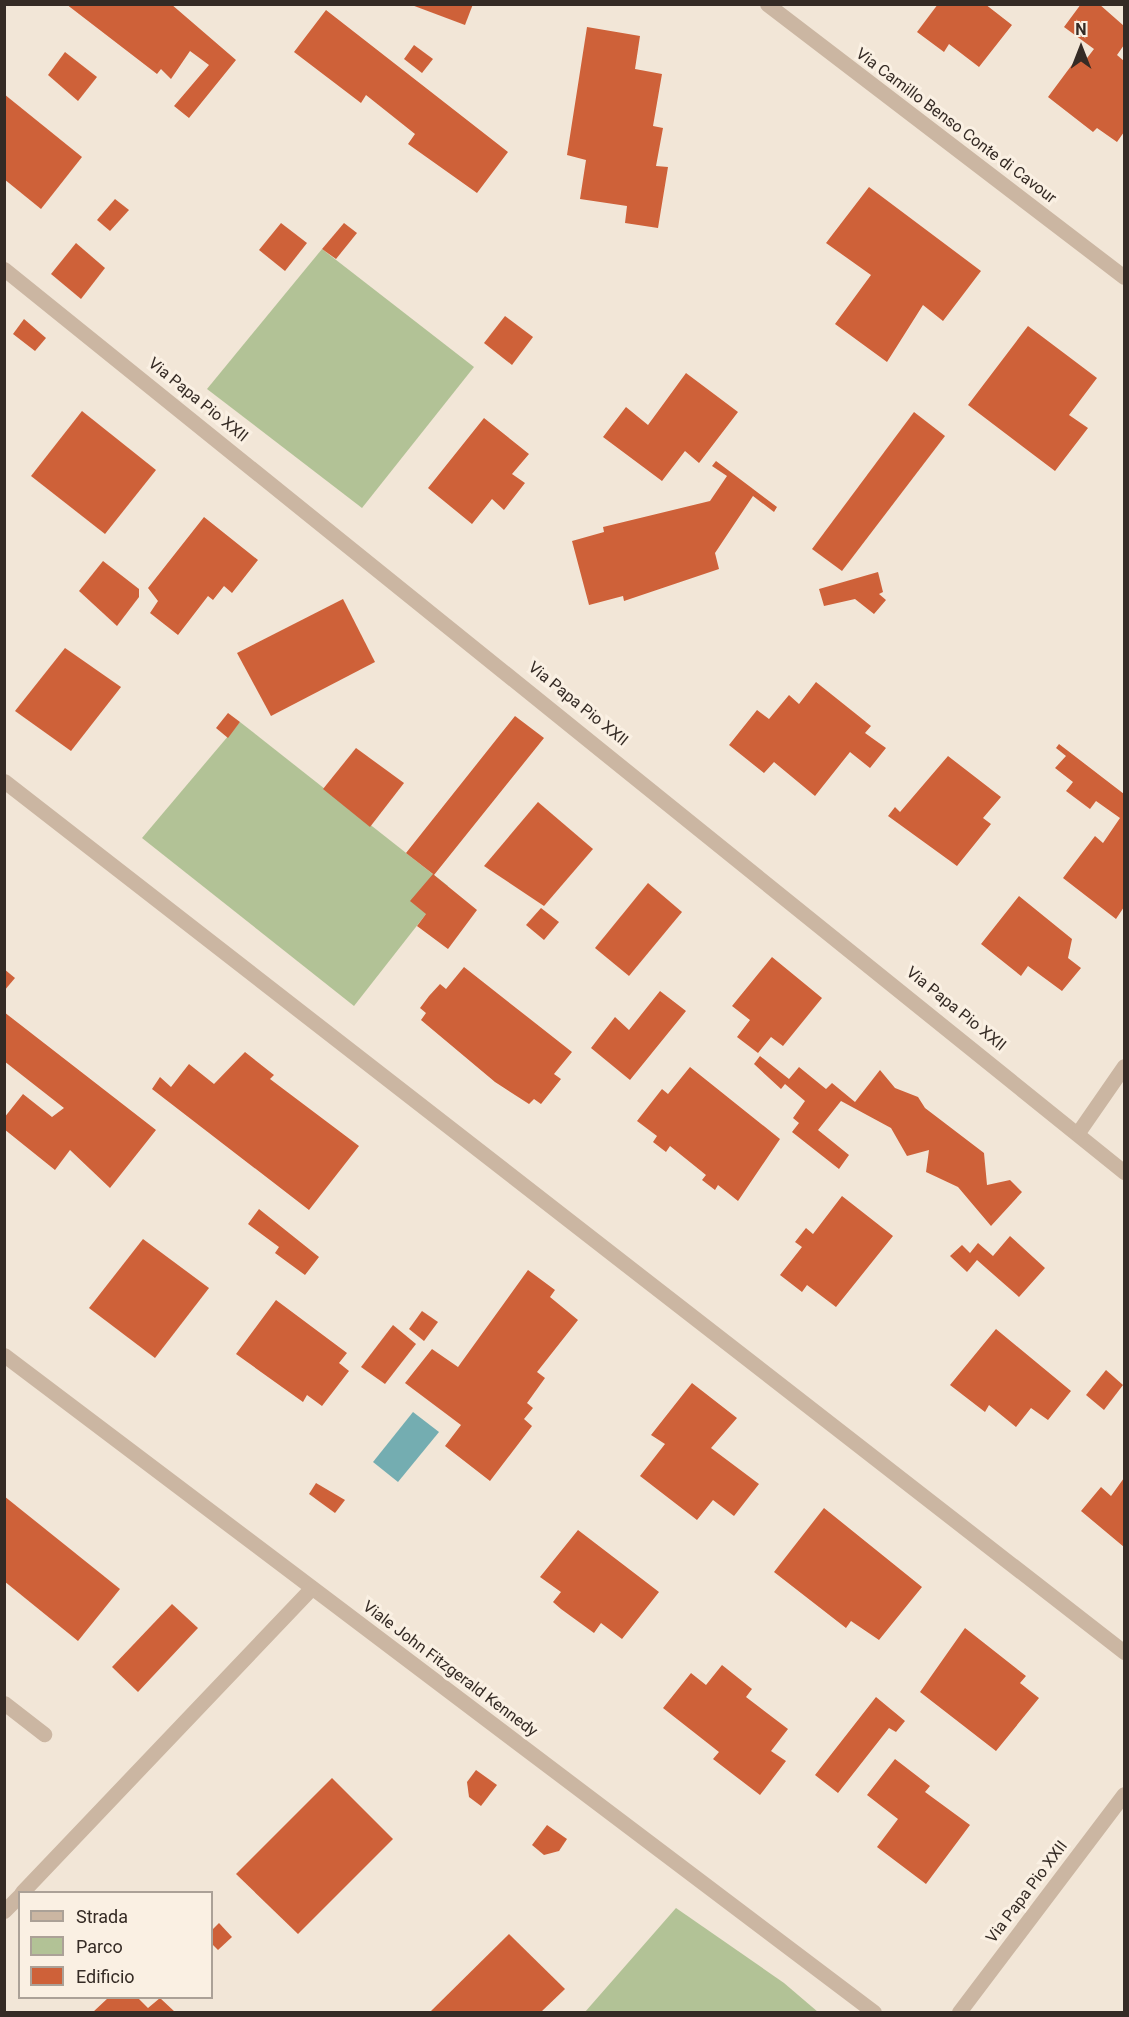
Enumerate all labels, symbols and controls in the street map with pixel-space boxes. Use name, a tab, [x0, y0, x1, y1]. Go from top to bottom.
north arrow	[1051, 18, 1111, 78]
text: N	[1075, 20, 1087, 39]
street label: Via Camillo Benso Conte di Cavour	[852, 44, 1060, 208]
street label: Via Papa Pio XXII	[144, 354, 252, 446]
street label: Via Papa Pio XXII	[524, 658, 632, 750]
street label: Via Papa Pio XXII	[902, 963, 1010, 1055]
street label: Viale John Fitzgerald Kennedy	[359, 1597, 541, 1741]
street label: Via Papa Pio XXII	[982, 1837, 1072, 1947]
legend	[18, 1891, 213, 1999]
text: Strada	[76, 1906, 128, 1927]
text: Parco	[76, 1936, 123, 1957]
text: Edificio	[76, 1966, 135, 1987]

